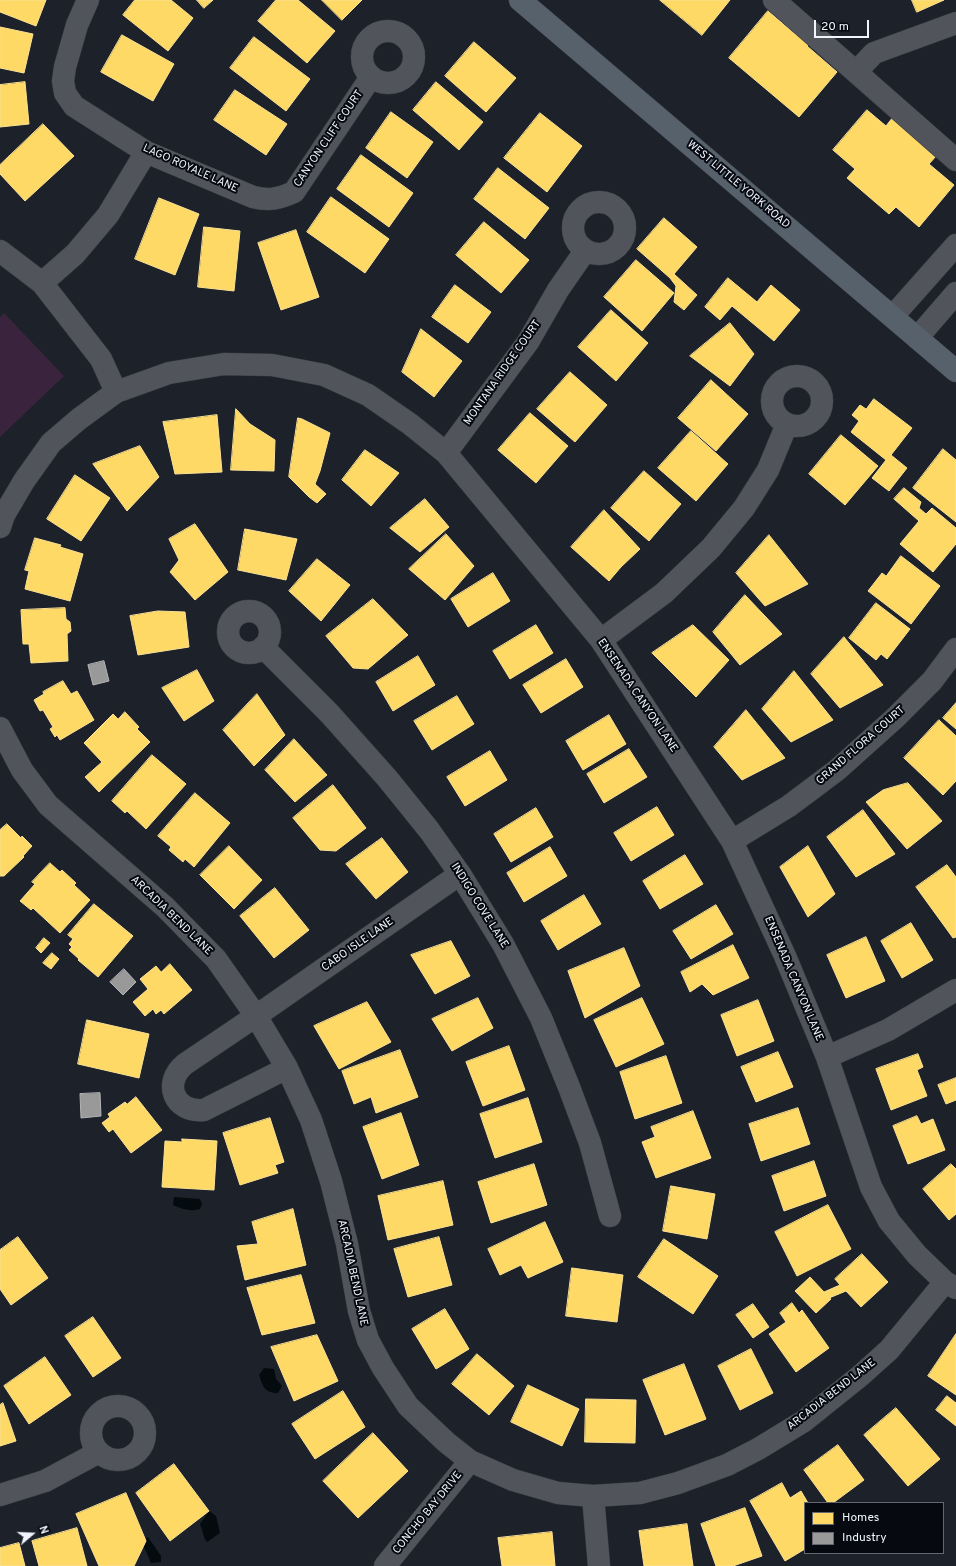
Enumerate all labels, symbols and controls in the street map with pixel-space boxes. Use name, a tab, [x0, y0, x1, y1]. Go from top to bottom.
scale bar	[816, 12, 871, 38]
text: 20 m	[821, 19, 849, 35]
street label: CANYON CLIFF COURT	[292, 88, 366, 190]
street label: WEST LITTLE YORK ROAD	[684, 138, 792, 232]
street label: LAGO ROYALE LANE	[140, 142, 240, 196]
street label: MONTANA RIDGE COURT	[462, 318, 544, 428]
street label: ENSENADA CANYON LANE	[594, 637, 680, 755]
street label: GRAND FLORA COURT	[814, 704, 908, 788]
street label: INDIGO COVE LANE	[447, 861, 511, 951]
street label: ARCADIA BEND LANE	[127, 874, 215, 958]
street label: CABO ISLE LANE	[319, 915, 397, 975]
street label: ENSENADA CANYON LANE	[761, 915, 825, 1043]
street label: ARCADIA BEND LANE	[334, 1219, 370, 1327]
street label: ARCADIA BEND LANE	[785, 1356, 879, 1434]
street label: CONCHO BAY DRIVE	[391, 1469, 465, 1557]
legend	[804, 1502, 944, 1554]
text: Homes	[842, 1510, 879, 1526]
north arrow	[12, 1514, 52, 1554]
text: N	[35, 1524, 51, 1536]
text: Industry	[842, 1530, 887, 1546]

